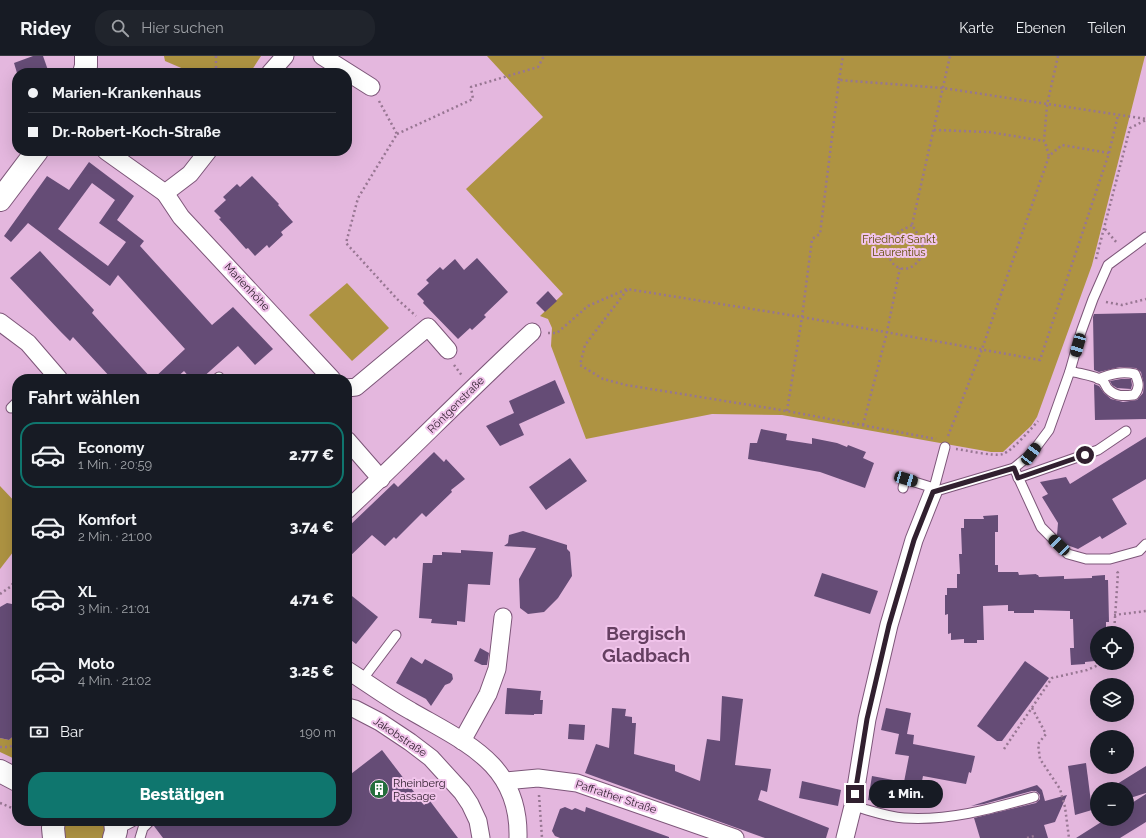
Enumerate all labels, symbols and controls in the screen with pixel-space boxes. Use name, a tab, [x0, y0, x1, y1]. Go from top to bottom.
search box	[95, 10, 375, 46]
text: Ridey	[20, 17, 71, 39]
icon: search	[109, 17, 131, 39]
text: Hier suchen	[141, 19, 224, 37]
text: Karte	[959, 20, 994, 36]
text: Ebenen	[1016, 20, 1066, 36]
text: Teilen	[1088, 20, 1126, 36]
text: Marien-Krankenhaus	[52, 84, 201, 102]
text: Dr.-Robert-Koch-Straße	[52, 123, 221, 141]
park label: Friedhof Sankt Laurentius	[862, 233, 936, 259]
street label: Marienhöhe	[222, 260, 273, 314]
car	[1069, 332, 1087, 358]
street label: Röntgenstraße	[425, 374, 487, 436]
text: Fahrt wählen	[28, 387, 140, 408]
icon: car	[30, 437, 66, 473]
text: Economy	[78, 439, 145, 457]
car	[1019, 441, 1043, 467]
text: 2.77 €	[289, 446, 334, 464]
route start	[1076, 446, 1094, 464]
text: 1 Min. · 20:59	[78, 457, 152, 472]
car	[893, 470, 919, 488]
icon: car	[30, 509, 66, 545]
text: Komfort	[78, 511, 137, 529]
text: 3.74 €	[290, 518, 334, 536]
text: 2 Min. · 21:00	[78, 529, 152, 544]
car	[1046, 532, 1072, 558]
icon: car	[30, 581, 66, 617]
text: XL	[78, 583, 96, 601]
text: 4.71 €	[290, 590, 334, 608]
text: 3 Min. · 21:01	[78, 601, 150, 616]
district label: Bergisch Gladbach	[602, 622, 690, 666]
map controls	[1090, 626, 1134, 826]
button: locate	[1090, 626, 1134, 670]
icon: car	[30, 653, 66, 689]
text: Moto	[78, 655, 115, 673]
text: 3.25 €	[289, 662, 334, 680]
text: 4 Min. · 21:02	[78, 673, 151, 688]
button: layers	[1090, 678, 1134, 722]
street label: Jakobstraße	[371, 714, 430, 760]
icon: cash	[28, 721, 50, 743]
text: Bar	[60, 723, 83, 741]
text: 190 m	[300, 725, 336, 740]
button: +	[1090, 730, 1134, 774]
button: Bestätigen	[28, 772, 336, 818]
place label: Rheinberg Passage	[393, 777, 446, 803]
building icon: Rheinberg Passage	[368, 778, 390, 800]
street label: Paffrather Straße	[574, 778, 659, 816]
callout: 1 Min.	[869, 780, 943, 808]
button: −	[1090, 782, 1134, 826]
route end	[846, 785, 864, 803]
text: 1 Min.	[888, 786, 924, 801]

